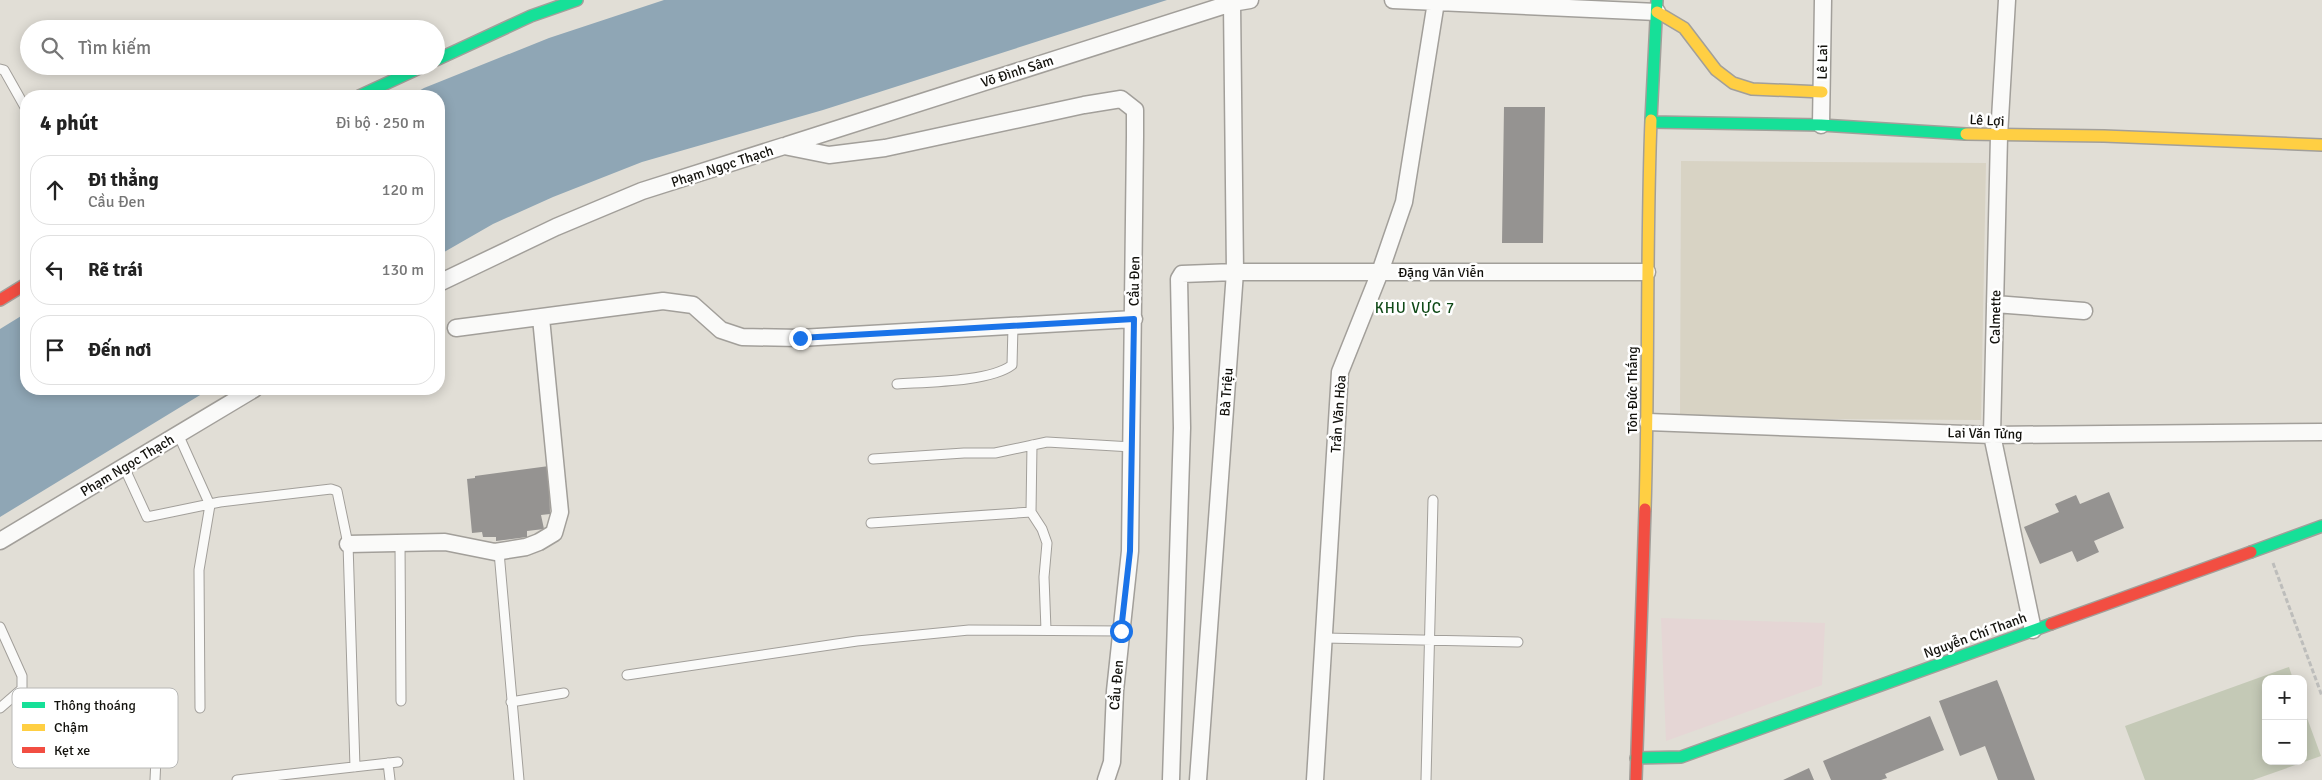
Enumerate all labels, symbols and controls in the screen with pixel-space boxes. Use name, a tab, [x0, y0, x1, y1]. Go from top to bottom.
search box	[20, 20, 445, 75]
icon: search	[38, 34, 66, 62]
text: Tìm kiếm	[78, 36, 151, 60]
street label: Lê Lai	[1814, 44, 1831, 80]
street label: Võ Đình Sâm	[979, 52, 1056, 91]
text: 4 phút	[40, 110, 98, 136]
street label: Lê Lợi	[1969, 111, 2005, 130]
text: Đi bộ · 250 m	[336, 113, 425, 133]
street label: Phạm Ngọc Thạch	[669, 142, 775, 191]
text: Đi thẳng	[88, 168, 159, 192]
icon: ahead	[41, 176, 69, 204]
text: 120 m	[382, 180, 424, 200]
text: Cầu Đen	[88, 192, 145, 212]
icon: left	[41, 256, 69, 284]
street label: Cầu Đen	[1126, 256, 1143, 306]
text: Rẽ trái	[88, 258, 143, 282]
text: 130 m	[382, 260, 424, 280]
street label: Đặng Văn Viễn	[1398, 264, 1484, 281]
street label: Calmette	[1987, 290, 2004, 344]
district label: KHU VỰC 7	[1375, 299, 1455, 317]
route end	[789, 327, 812, 350]
icon: arrive	[41, 336, 69, 364]
text: Đến nơi	[88, 338, 151, 362]
street label: Tôn Đức Thắng	[1624, 346, 1641, 434]
street label: Bà Triệu	[1216, 367, 1237, 417]
street label: Trần Văn Hòa	[1327, 374, 1350, 454]
street label: Lai Văn Tửng	[1947, 424, 2023, 443]
street label: Phạm Ngọc Thạch	[77, 431, 177, 500]
street label: Nguyễn Chí Thanh	[1921, 609, 2029, 662]
route start	[1110, 620, 1133, 643]
street label: Cầu Đen	[1106, 659, 1127, 711]
map controls	[2262, 675, 2307, 765]
button: +	[2262, 675, 2307, 720]
legend	[12, 688, 178, 768]
text: Thông thoáng	[54, 697, 136, 714]
text: Chậm	[54, 719, 88, 736]
button: −	[2262, 720, 2307, 765]
text: Kẹt xe	[54, 742, 90, 759]

